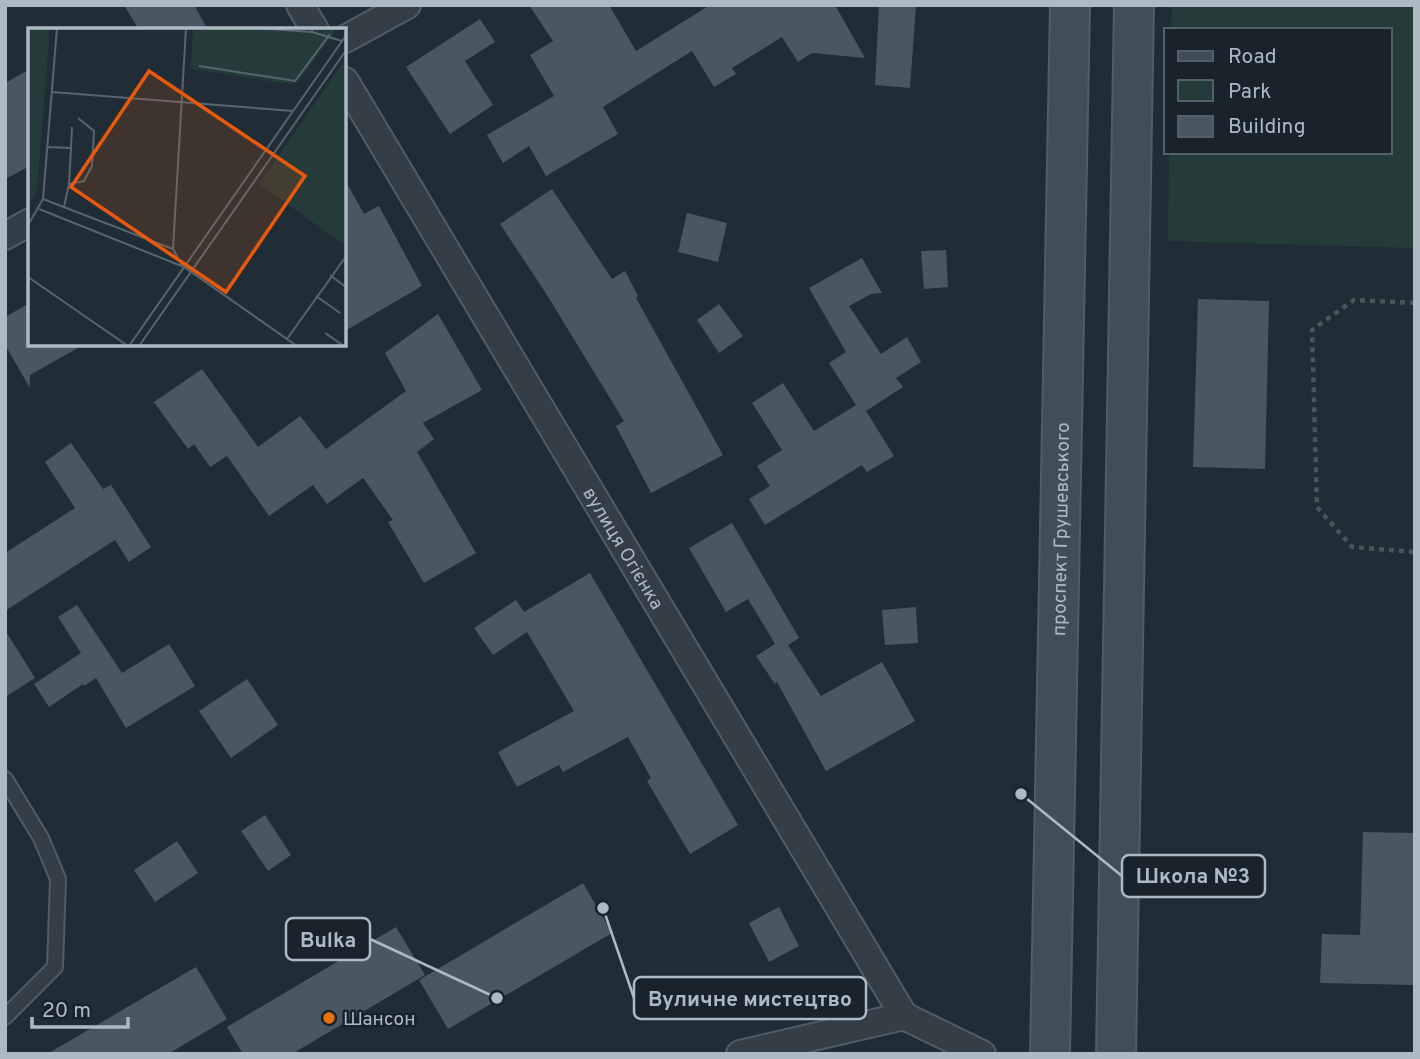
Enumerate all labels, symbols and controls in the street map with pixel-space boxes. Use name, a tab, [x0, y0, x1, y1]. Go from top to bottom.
inset map	[28, 28, 346, 346]
legend	[1164, 28, 1392, 154]
text: Road	[1228, 44, 1277, 71]
text: Park	[1228, 79, 1271, 106]
text: Building	[1228, 114, 1306, 141]
street label: проспект Грушевського	[1048, 422, 1076, 636]
street label: вулиця Огієнка	[577, 483, 668, 615]
callout: Школа №3	[1122, 855, 1265, 897]
text: Школа №3	[1136, 864, 1250, 891]
callout: Bulka	[286, 918, 370, 960]
text: Bulka	[300, 928, 356, 955]
callout: Вуличне мистецтво	[634, 977, 866, 1019]
scale bar	[32, 986, 128, 1030]
text: Вуличне мистецтво	[648, 987, 852, 1014]
text: 20 m	[42, 998, 91, 1025]
place label: Шансон	[343, 1008, 415, 1032]
marker: Шансон	[321, 1010, 337, 1026]

